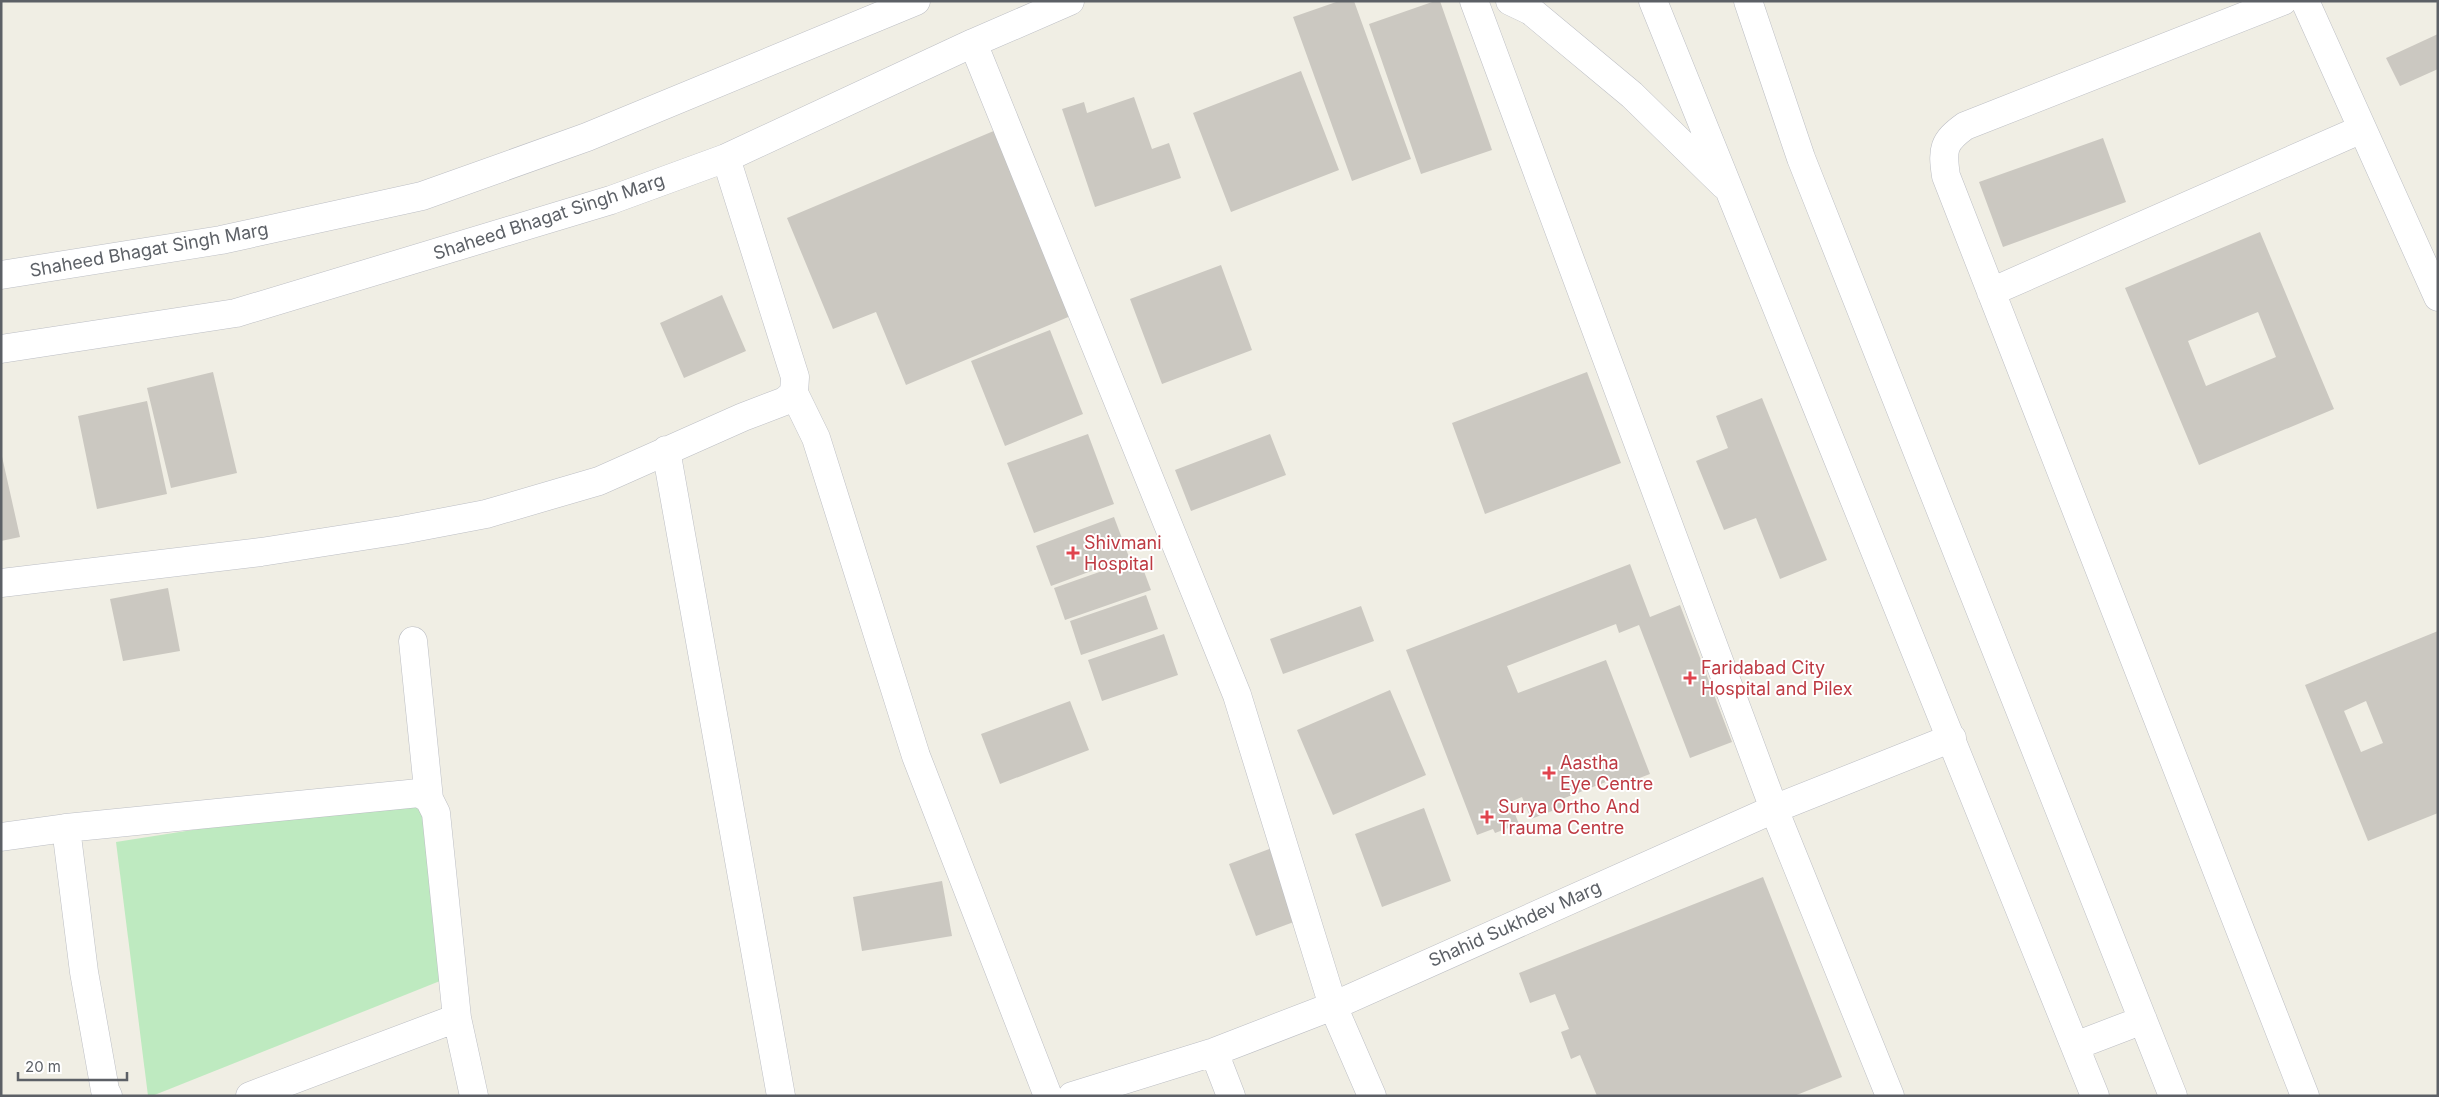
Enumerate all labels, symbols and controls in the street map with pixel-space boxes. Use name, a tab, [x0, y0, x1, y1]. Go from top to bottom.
street label: Shaheed Bhagat Singh Marg	[431, 169, 667, 264]
street label: Shaheed Bhagat Singh Marg	[28, 218, 270, 281]
place label: Shivmani Hospital	[1084, 532, 1162, 574]
marker: Shivmani Hospital	[1066, 546, 1080, 560]
place label: Faridabad City Hospital and Pilex	[1701, 657, 1853, 699]
marker: Faridabad City Hospital and Pilex	[1683, 671, 1697, 685]
place label: Aastha Eye Centre	[1560, 752, 1653, 794]
marker: Aastha Eye Centre	[1542, 766, 1556, 780]
place label: Surya Ortho And Trauma Centre	[1498, 796, 1640, 838]
marker: Surya Ortho And Trauma Centre	[1480, 810, 1494, 824]
street label: Shahid Sukhdev Marg	[1425, 876, 1604, 971]
scale bar	[18, 1050, 126, 1082]
text: 20 m	[25, 1057, 61, 1076]

